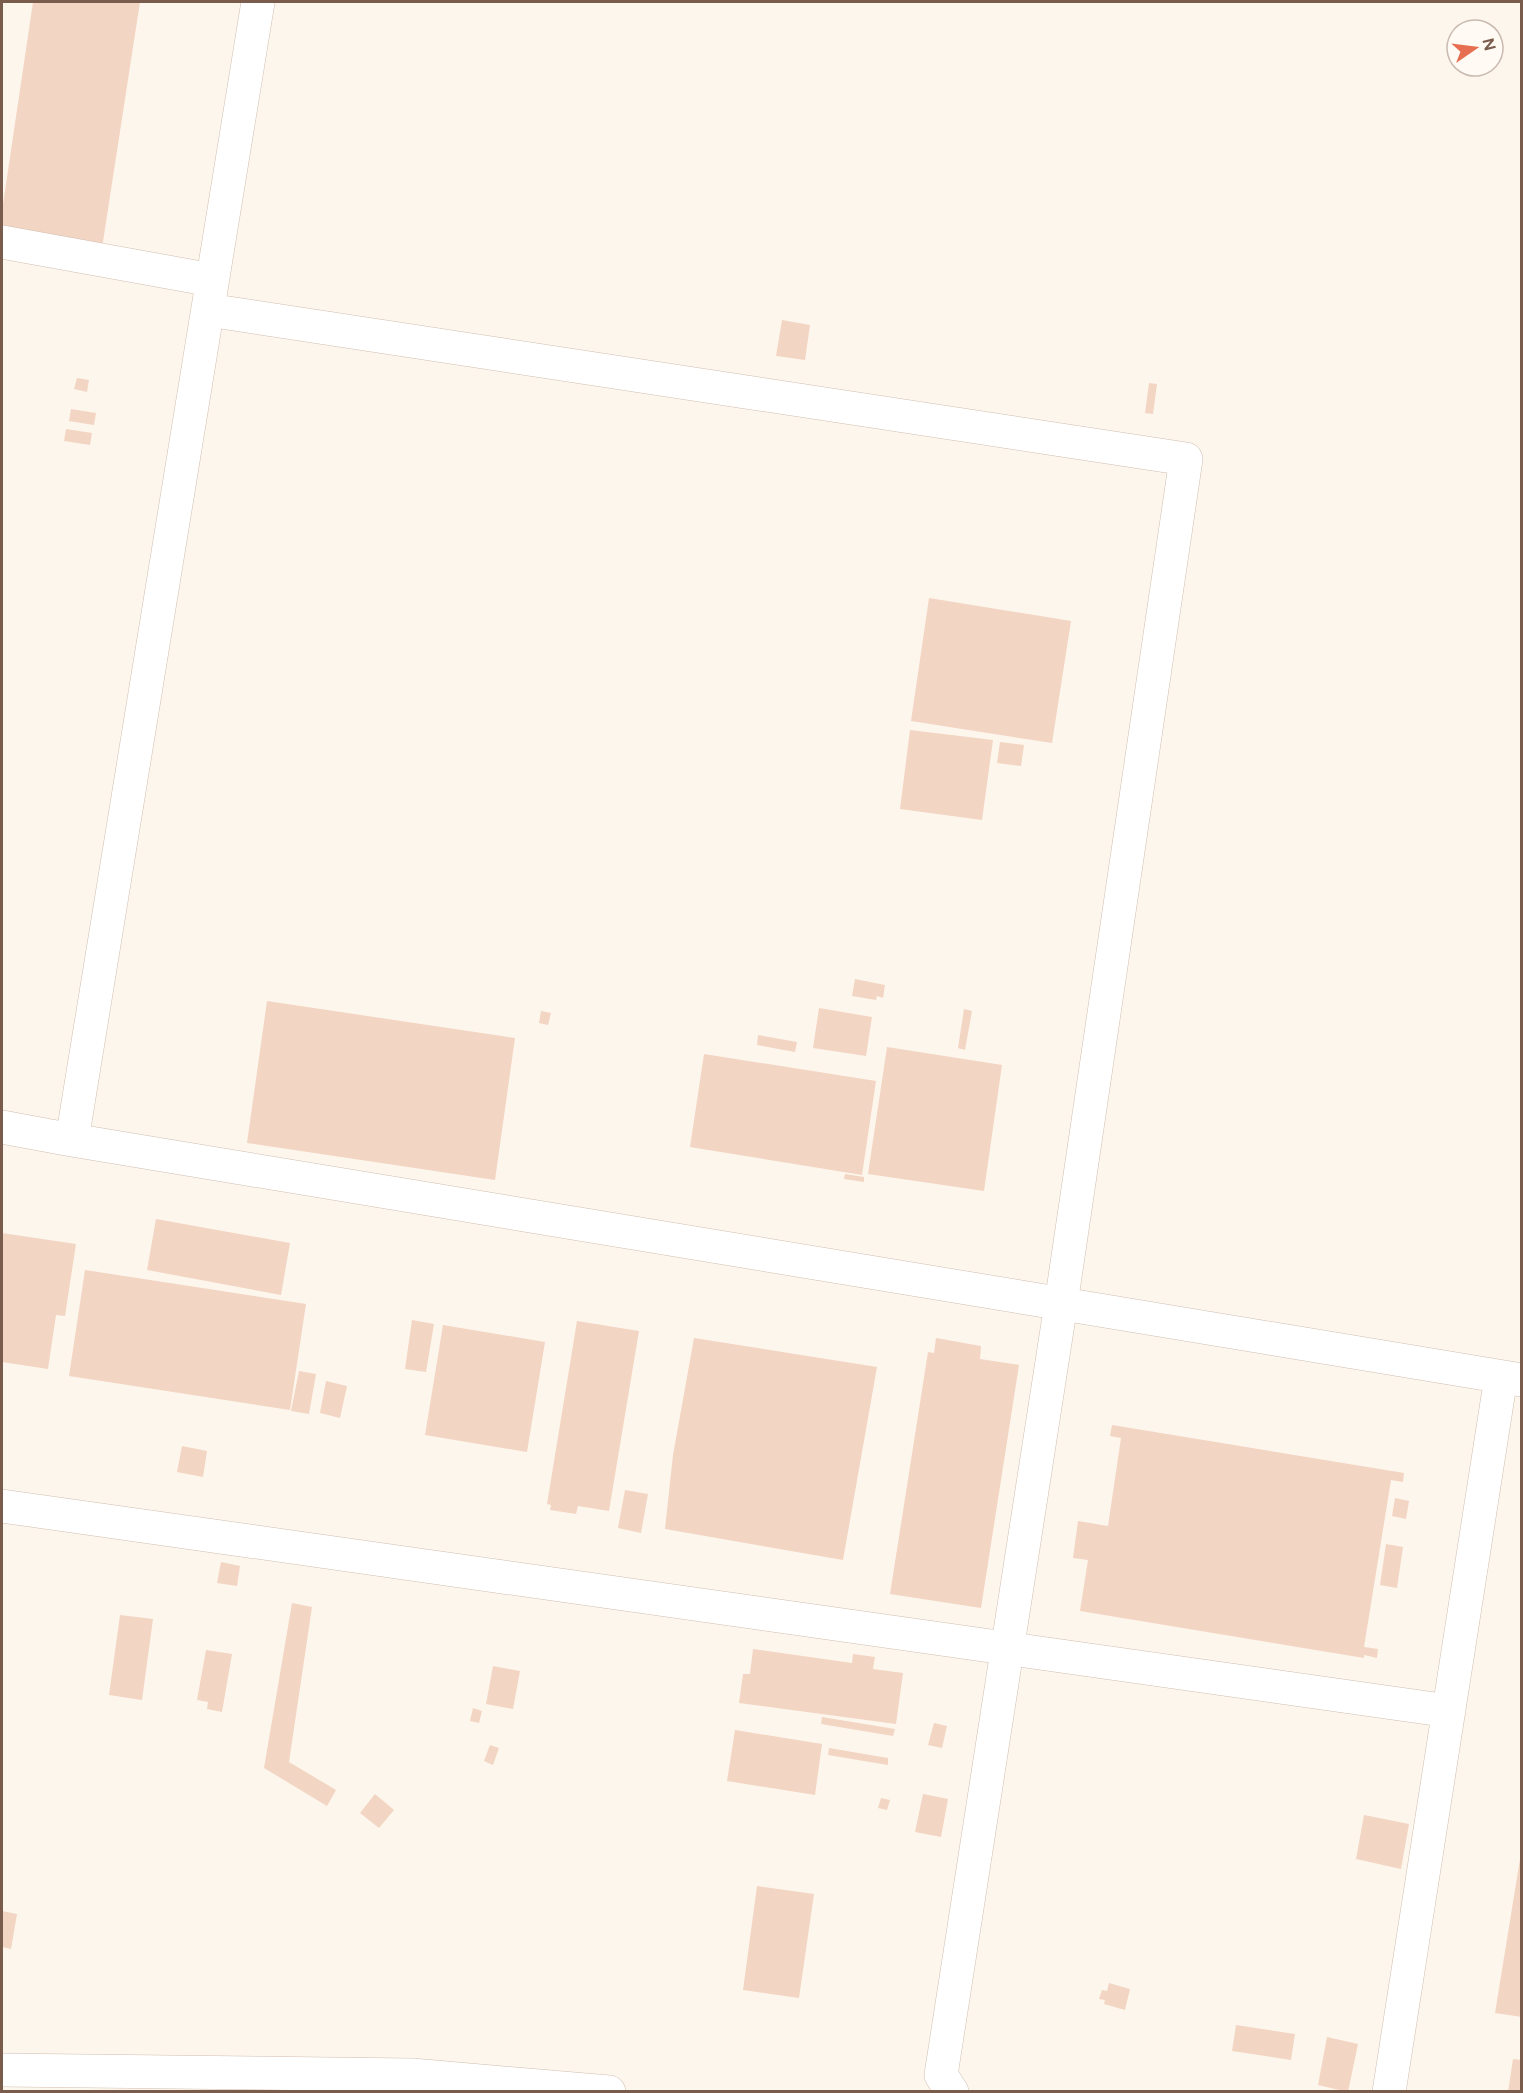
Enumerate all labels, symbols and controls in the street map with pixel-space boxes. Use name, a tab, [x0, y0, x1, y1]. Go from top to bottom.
north arrow	[1445, 18, 1505, 78]
text: N	[1478, 36, 1500, 53]

